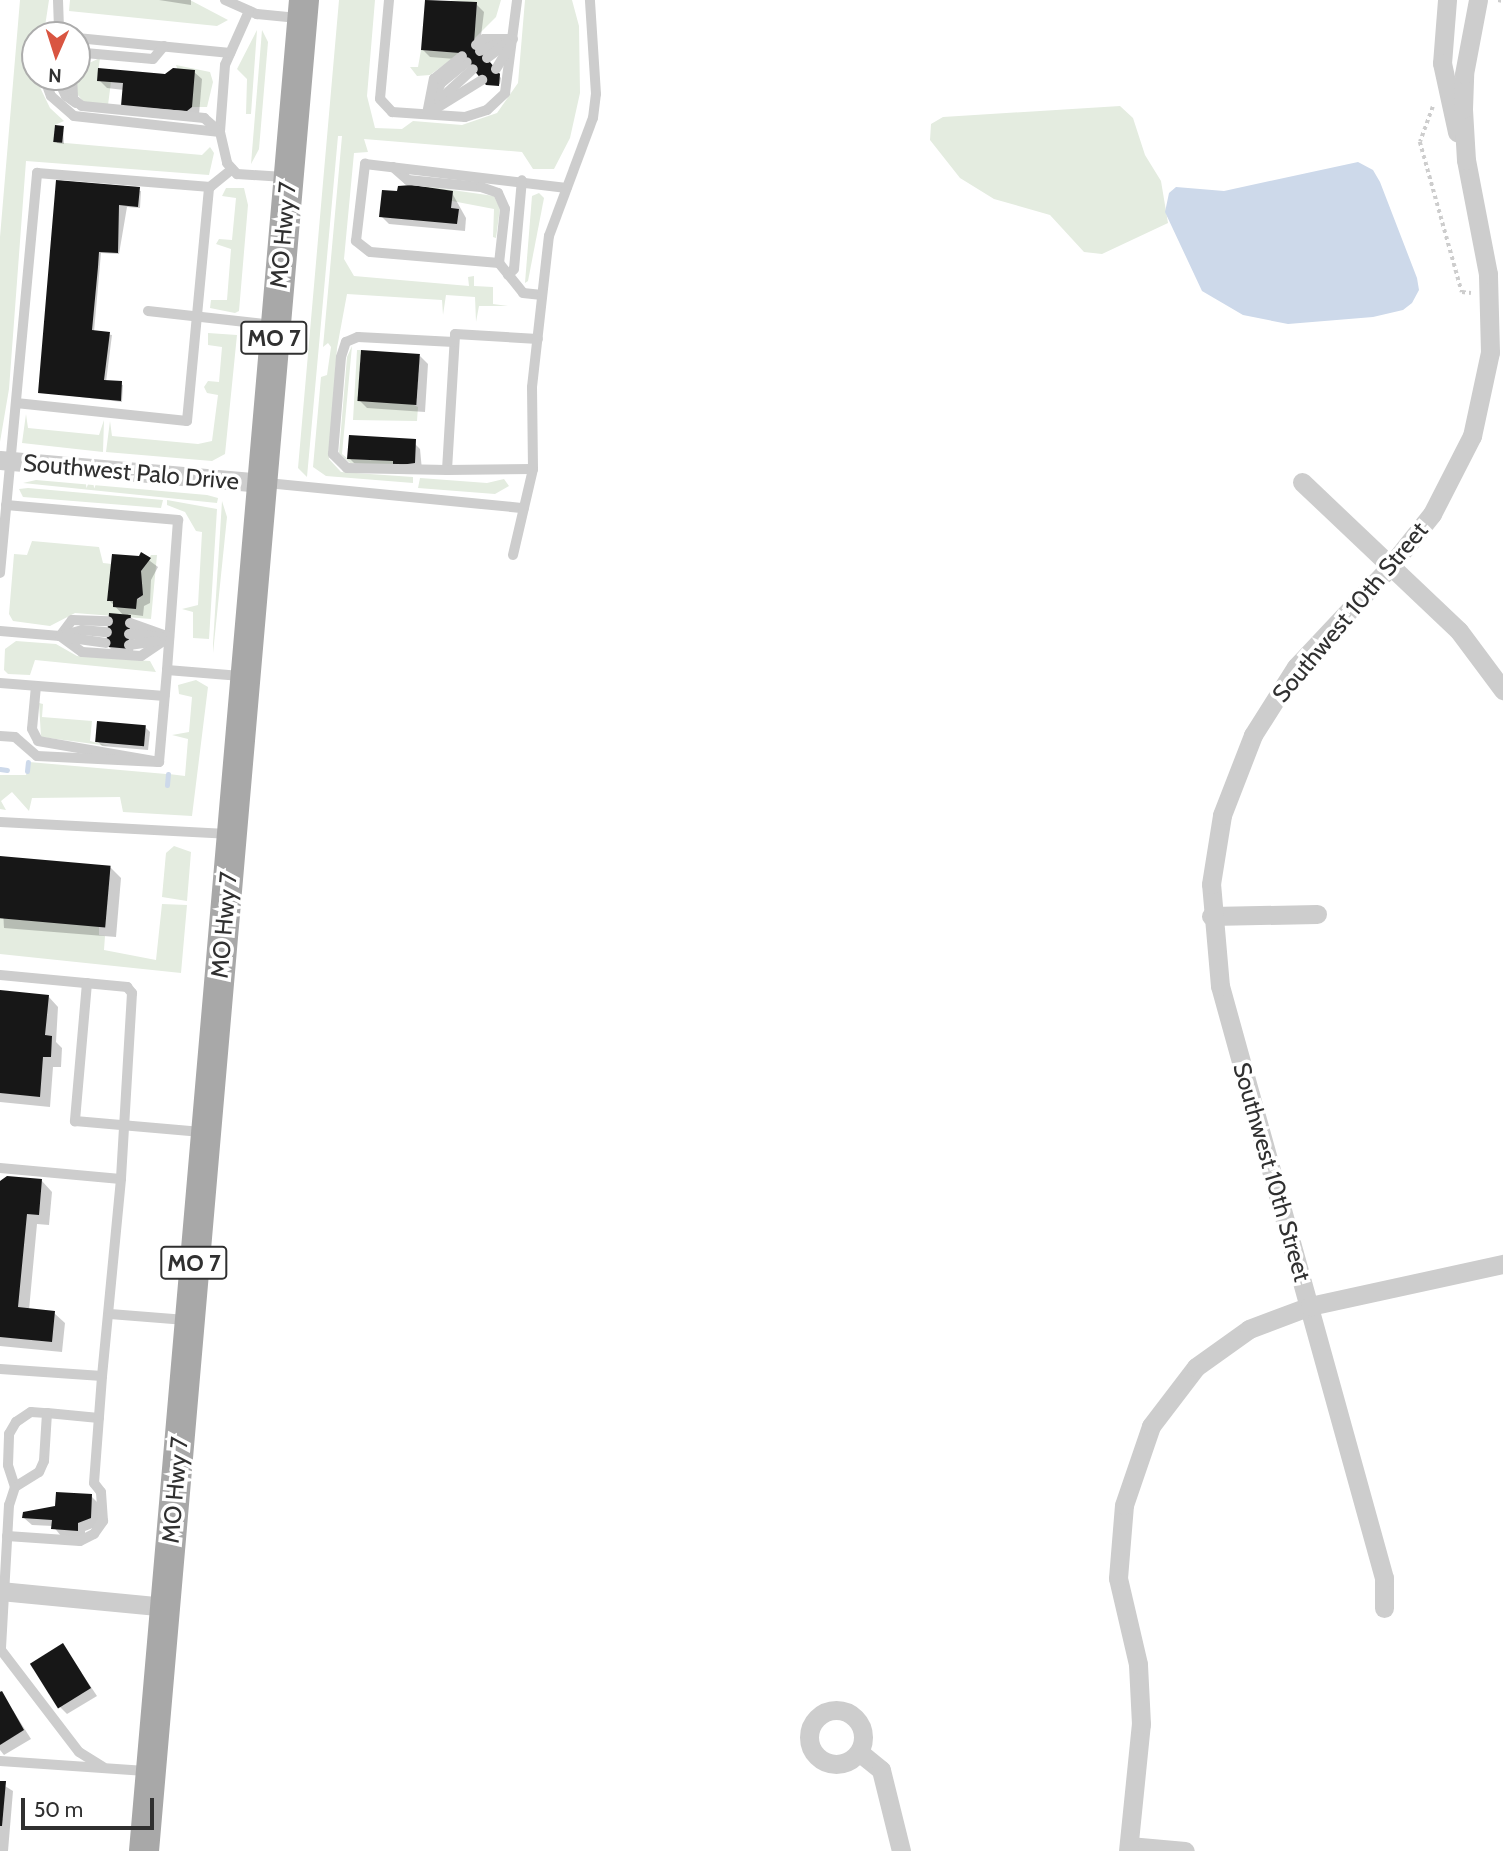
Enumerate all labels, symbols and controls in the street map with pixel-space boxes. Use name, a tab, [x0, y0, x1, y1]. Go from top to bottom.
north arrow	[21, 21, 91, 91]
text: N	[48, 64, 62, 87]
street label: MO Hwy 7	[264, 180, 302, 290]
road number: MO 7	[239, 318, 309, 358]
street label: Southwest Palo Drive	[22, 448, 240, 496]
street label: Southwest 10th Street	[1266, 516, 1434, 708]
street label: MO Hwy 7	[205, 870, 243, 980]
street label: Southwest 10th Street	[1227, 1059, 1317, 1285]
road number: MO 7	[159, 1244, 229, 1282]
street label: MO Hwy 7	[156, 1435, 194, 1545]
scale bar	[24, 1784, 158, 1828]
text: 50 m	[34, 1797, 83, 1822]

